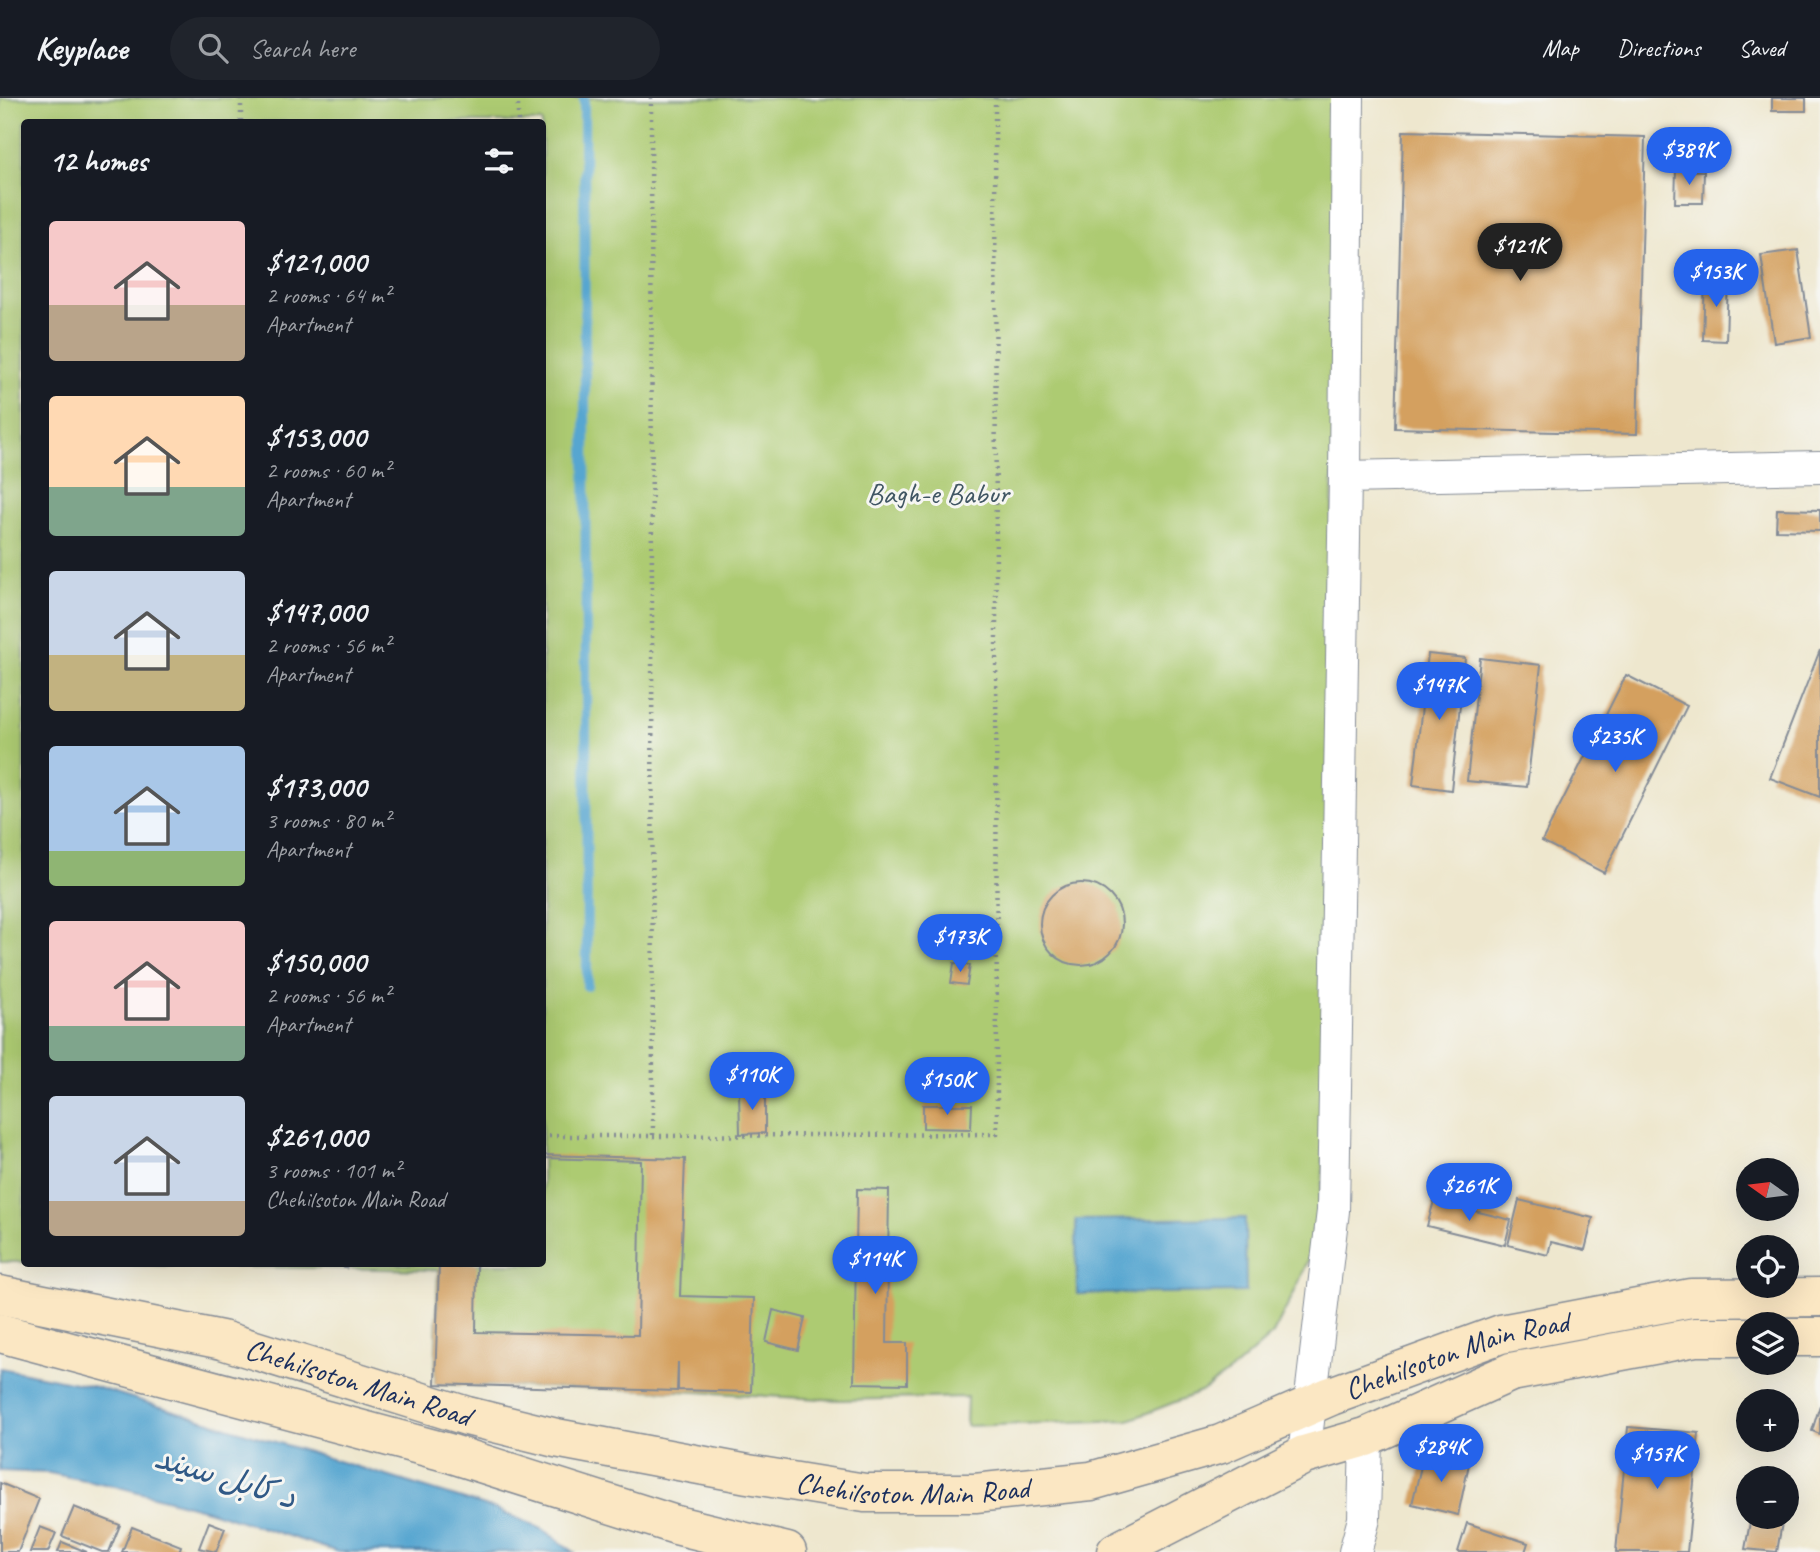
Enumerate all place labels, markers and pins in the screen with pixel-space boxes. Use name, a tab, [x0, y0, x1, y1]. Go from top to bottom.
pin: $389K	[1640, 127, 1738, 187]
pin: $121K	[1471, 223, 1569, 283]
pin: $153K	[1667, 250, 1765, 309]
pin: $147K	[1390, 662, 1488, 722]
pin: $235K	[1566, 714, 1664, 774]
pin: $173K	[911, 914, 1009, 974]
pin: $110K	[703, 1052, 801, 1112]
pin: $150K	[898, 1058, 996, 1117]
pin: $261K	[1420, 1164, 1518, 1223]
pin: $114K	[826, 1236, 924, 1296]
pin: $284K	[1392, 1424, 1490, 1484]
pin: $157K	[1608, 1432, 1706, 1491]

